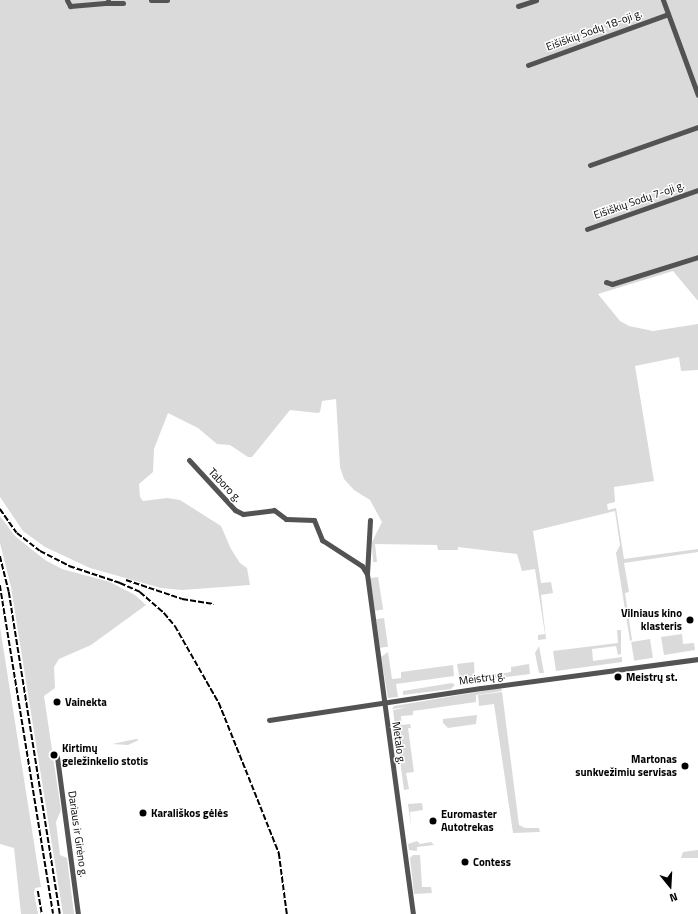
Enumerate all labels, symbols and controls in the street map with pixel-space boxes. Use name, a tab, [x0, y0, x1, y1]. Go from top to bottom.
street label: Eišiškių Sodų 18-oji g.	[544, 7, 644, 53]
street label: Eišiškių Sodų 7-oji g.	[592, 178, 686, 222]
street label: Taboro g.	[206, 465, 244, 505]
place label: Vilniaus kino klasteris	[621, 607, 682, 633]
marker: Vilniaus kino klasteris	[685, 615, 695, 625]
street label: Meistrų g.	[458, 668, 506, 688]
place label: Meistrų st.	[626, 670, 678, 684]
marker: Meistrų st.	[613, 672, 623, 682]
place label: Vainekta	[65, 695, 107, 709]
marker: Vainekta	[52, 697, 62, 707]
street label: Metalo g.	[389, 721, 409, 765]
place label: Kirtimų geležinkelio stotis	[62, 742, 148, 768]
marker: Kirtimų geležinkelio stotis	[49, 750, 59, 760]
place label: Martonas sunkvežimiu servisas	[575, 753, 677, 779]
marker: Martonas sunkvežimiu servisas	[680, 761, 690, 771]
street label: Dariaus ir Girėno g.	[65, 790, 91, 878]
place label: Karališkos gėlės	[151, 806, 228, 820]
marker: Karališkos gėlės	[138, 808, 148, 818]
place label: Euromaster Autotrekas	[441, 808, 497, 834]
marker: Euromaster Autotrekas	[428, 816, 438, 826]
place label: Contess	[473, 855, 511, 869]
marker: Contess	[460, 857, 470, 867]
north arrow	[650, 866, 690, 906]
text: N	[668, 889, 680, 906]

